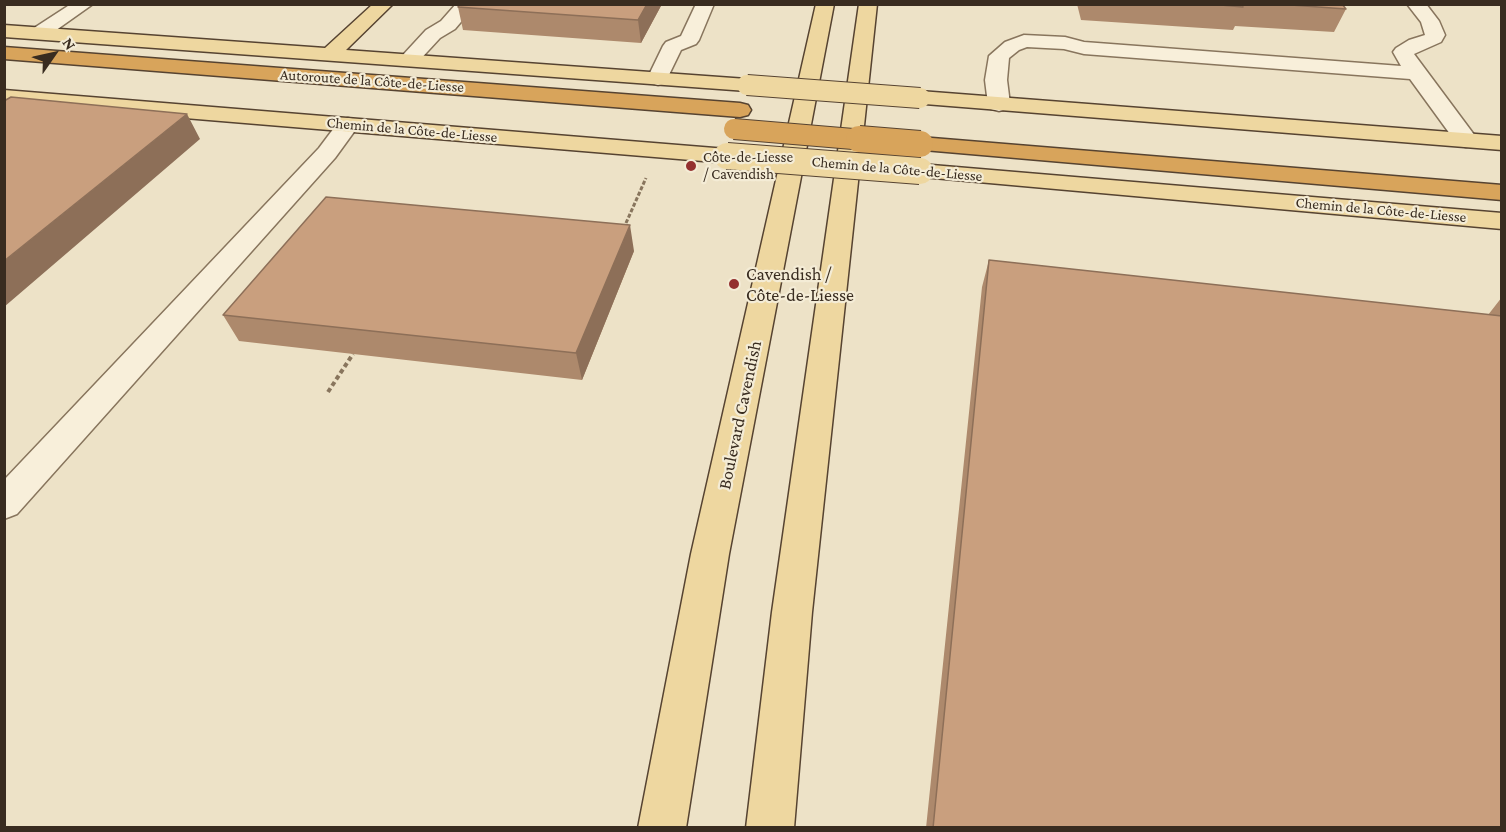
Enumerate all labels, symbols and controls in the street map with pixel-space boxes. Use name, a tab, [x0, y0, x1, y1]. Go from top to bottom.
north arrow	[24, 24, 84, 84]
text: N	[59, 34, 79, 53]
street label: Autoroute de la Côte-de-Liesse	[279, 66, 465, 96]
street label: Chemin de la Côte-de-Liesse	[326, 114, 498, 146]
place label: Côte-de-Liesse / Cavendish	[703, 148, 793, 183]
street label: Chemin de la Côte-de-Liesse	[811, 153, 983, 185]
marker: Côte-de-Liesse / Cavendish	[684, 159, 698, 173]
street label: Chemin de la Côte-de-Liesse	[1295, 194, 1467, 226]
place label: Cavendish / Côte-de-Liesse	[746, 263, 854, 306]
marker: Cavendish / Côte-de-Liesse	[727, 277, 741, 291]
street label: Boulevard Cavendish	[714, 339, 766, 491]

